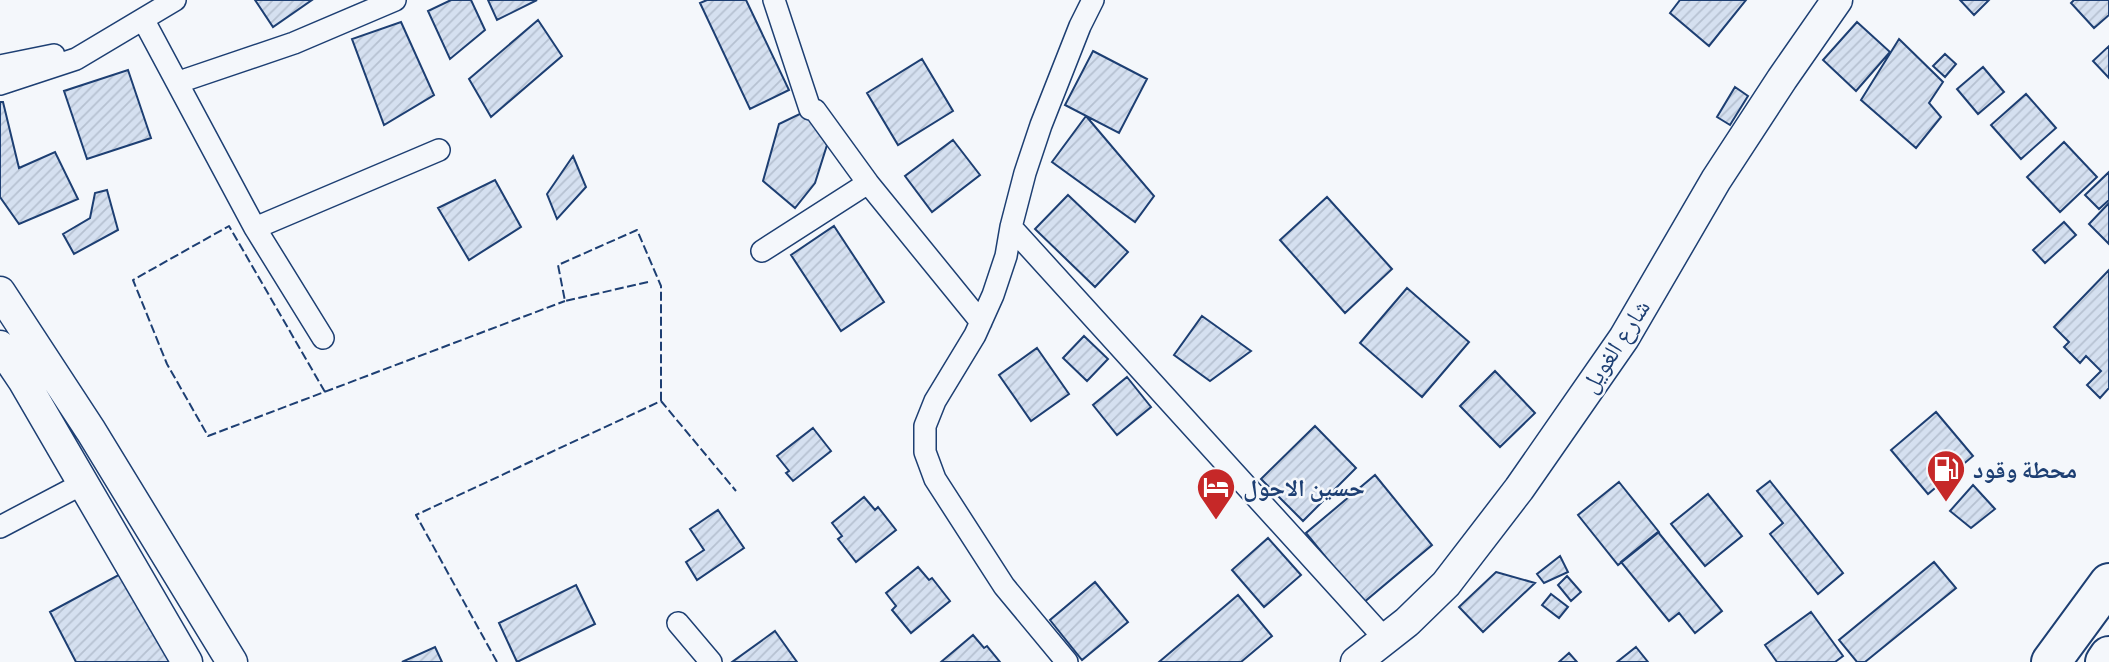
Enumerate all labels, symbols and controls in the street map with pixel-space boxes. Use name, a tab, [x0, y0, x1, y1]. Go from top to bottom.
street label: شارع الغويل	[1574, 294, 1657, 399]
fuel station icon: محطة وقود	[1925, 448, 1967, 503]
place label: محطة وقود	[1973, 455, 2077, 484]
hotel icon: حسين الاحول	[1195, 466, 1237, 521]
place label: حسين الاحول	[1243, 473, 1365, 502]

